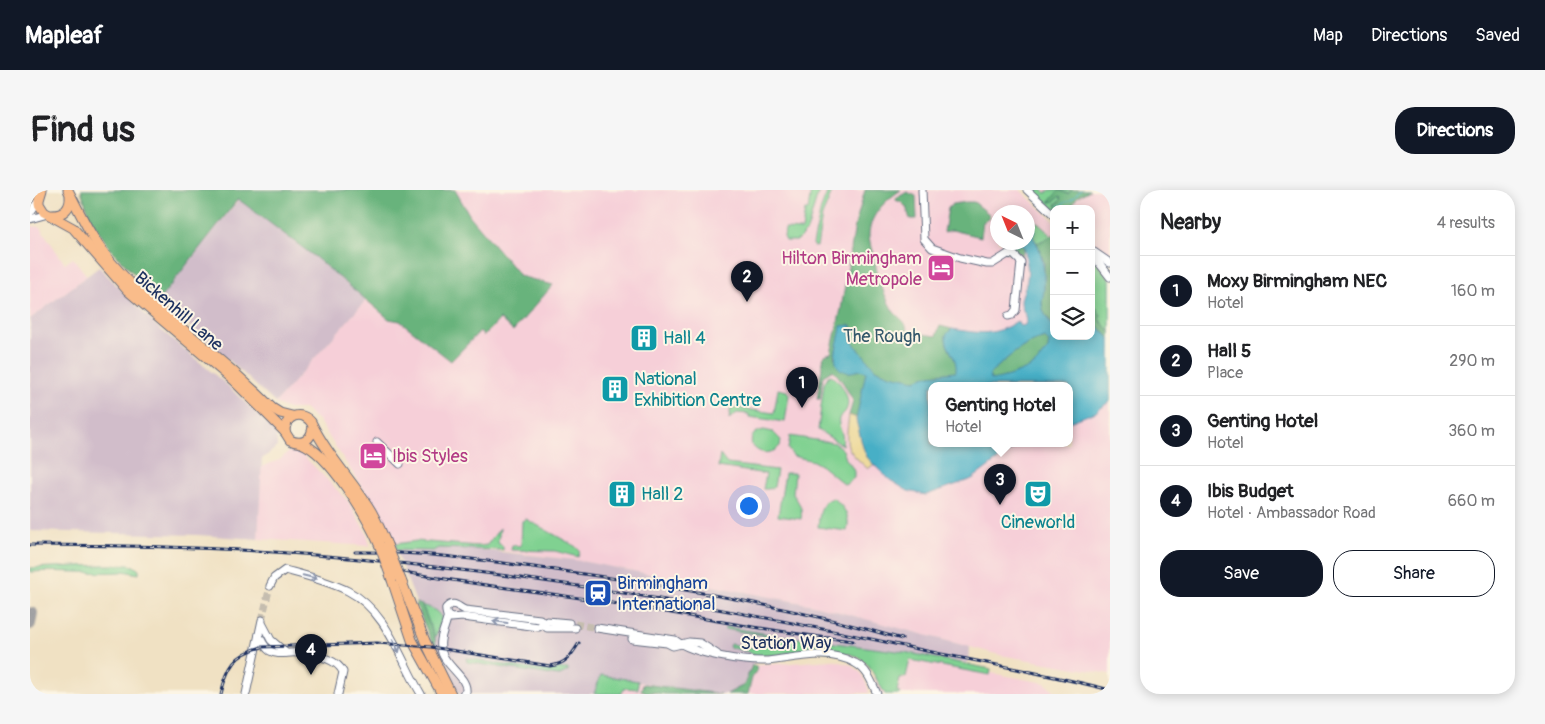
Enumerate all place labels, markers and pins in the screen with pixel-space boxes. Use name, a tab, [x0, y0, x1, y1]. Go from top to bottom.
place label: Hilton Birmingham Metropole	[781, 247, 922, 291]
hotel icon: Hilton Birmingham Metropole	[926, 253, 956, 283]
pin: 2	[731, 261, 763, 302]
building icon: Hall 4	[629, 323, 659, 353]
place label: Hall 4	[663, 327, 706, 350]
pin: 1	[786, 367, 818, 408]
place label: National Exhibition Centre	[634, 368, 761, 412]
building icon: National Exhibition Centre	[600, 374, 630, 404]
hotel icon: Ibis Styles	[358, 441, 388, 471]
place label: Ibis Styles	[392, 445, 468, 468]
pin: 3	[984, 464, 1016, 505]
building icon: Hall 2	[607, 479, 637, 509]
theatre icon: Cineworld	[1023, 479, 1053, 509]
place label: Hall 2	[641, 483, 683, 506]
place label: Cineworld	[1001, 511, 1075, 534]
place label: Birmingham International	[617, 572, 715, 616]
station icon: Birmingham International	[583, 578, 613, 608]
pin: 4	[295, 634, 327, 675]

